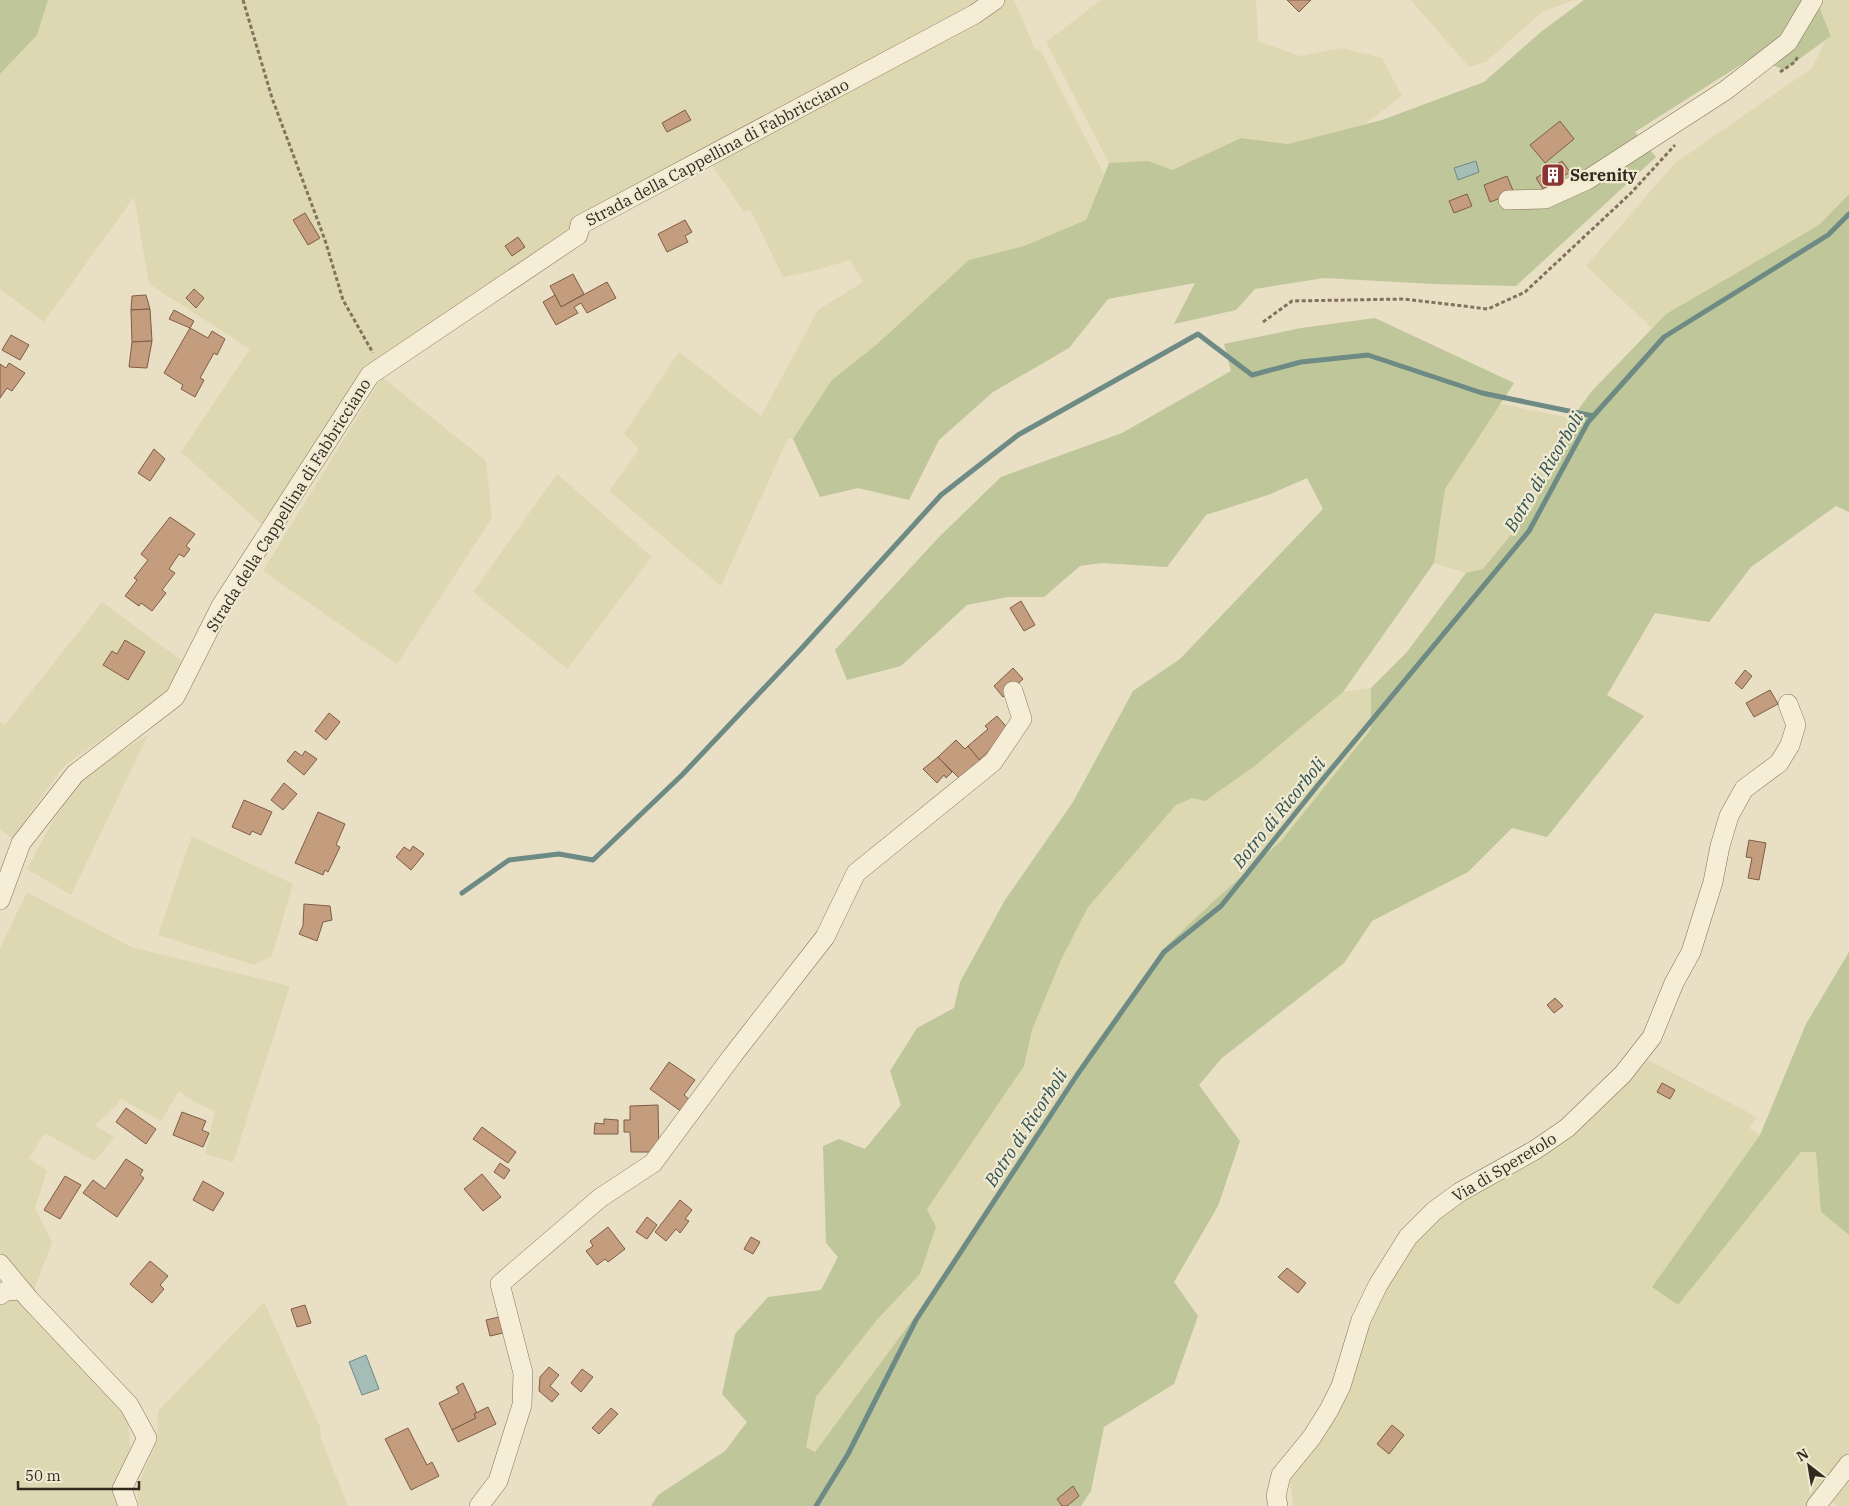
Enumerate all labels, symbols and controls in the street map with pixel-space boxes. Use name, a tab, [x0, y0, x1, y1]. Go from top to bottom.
street label: Strada della Cappellina di Fabbricciano	[582, 74, 852, 230]
building icon: Serenity	[1540, 162, 1566, 188]
place label: Serenity	[1570, 165, 1638, 185]
street label: Strada della Cappellina di Fabbricciano	[201, 375, 375, 635]
water label: Botro di Ricorboli	[1498, 407, 1589, 537]
water label: Botro di Ricorboli	[1226, 752, 1331, 873]
water label: Botro di Ricorboli	[979, 1064, 1072, 1192]
street label: Via di Speretolo	[1448, 1128, 1560, 1206]
north arrow	[1784, 1441, 1834, 1491]
text: N	[1793, 1444, 1812, 1465]
scale bar	[18, 1458, 139, 1490]
text: 50 m	[25, 1466, 61, 1485]

